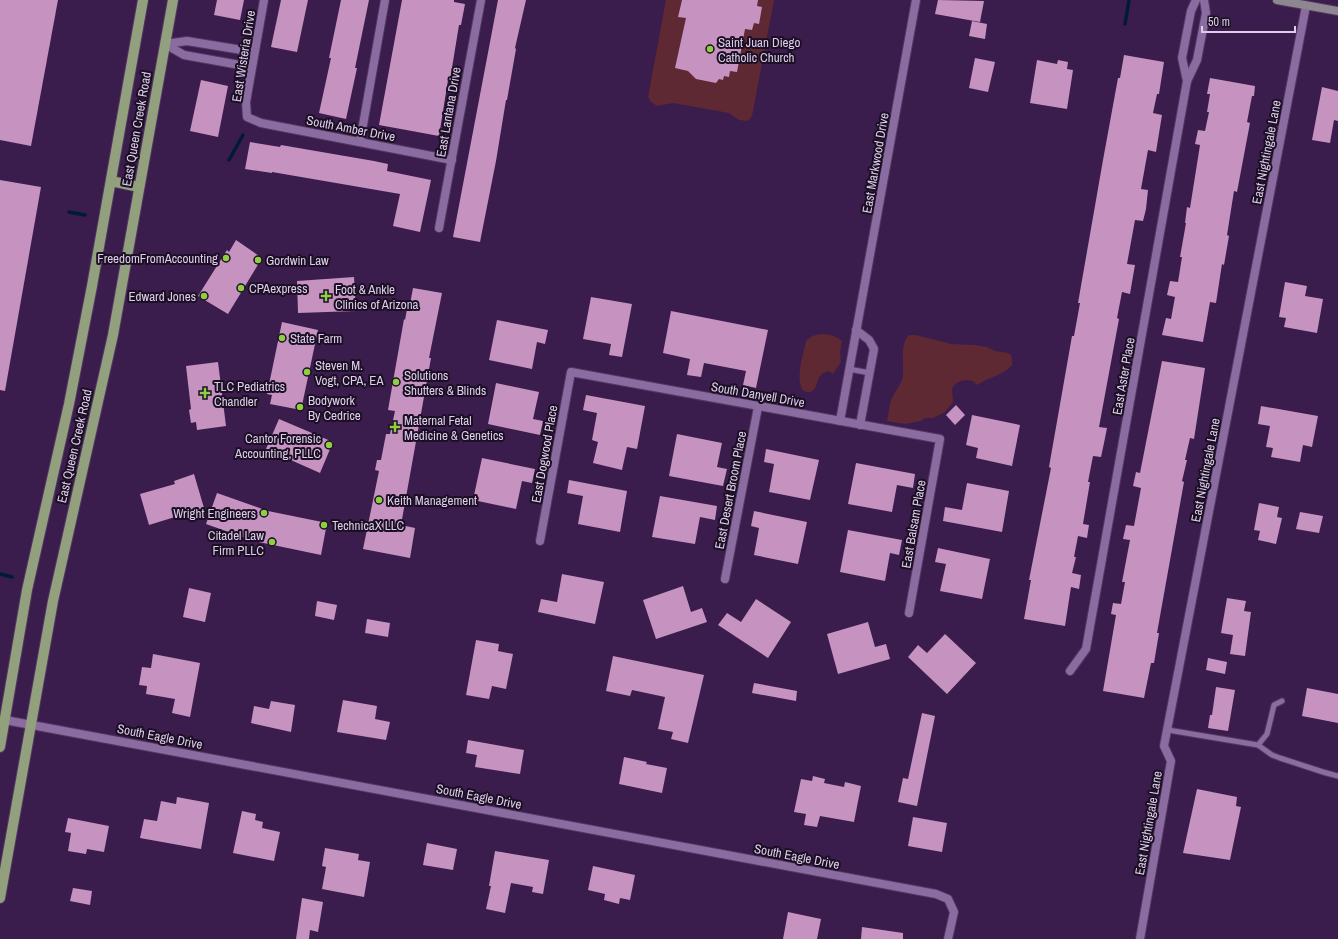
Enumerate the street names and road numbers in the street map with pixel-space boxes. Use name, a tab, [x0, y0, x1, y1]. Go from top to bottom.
street label: East Wisteria Drive	[228, 9, 259, 103]
street label: East Lantana Drive	[432, 66, 465, 159]
street label: East Queen Creek Road	[118, 70, 155, 188]
street label: East Nightingale Lane	[1248, 99, 1285, 205]
street label: East Markwood Drive	[858, 111, 893, 215]
street label: South Amber Drive	[305, 112, 397, 145]
street label: East Aster Place	[1108, 336, 1139, 416]
street label: South Danyell Drive	[710, 378, 806, 411]
street label: East Queen Creek Road	[53, 388, 96, 505]
street label: East Dogwood Place	[528, 404, 561, 504]
street label: East Nightingale Lane	[1187, 417, 1224, 523]
street label: East Desert Broom Place	[711, 430, 750, 550]
street label: East Balsam Place	[897, 478, 930, 570]
street label: South Eagle Drive	[116, 720, 204, 753]
street label: East Nightingale Lane	[1131, 770, 1166, 877]
street label: South Eagle Drive	[435, 780, 523, 813]
street label: South Eagle Drive	[753, 840, 841, 873]

